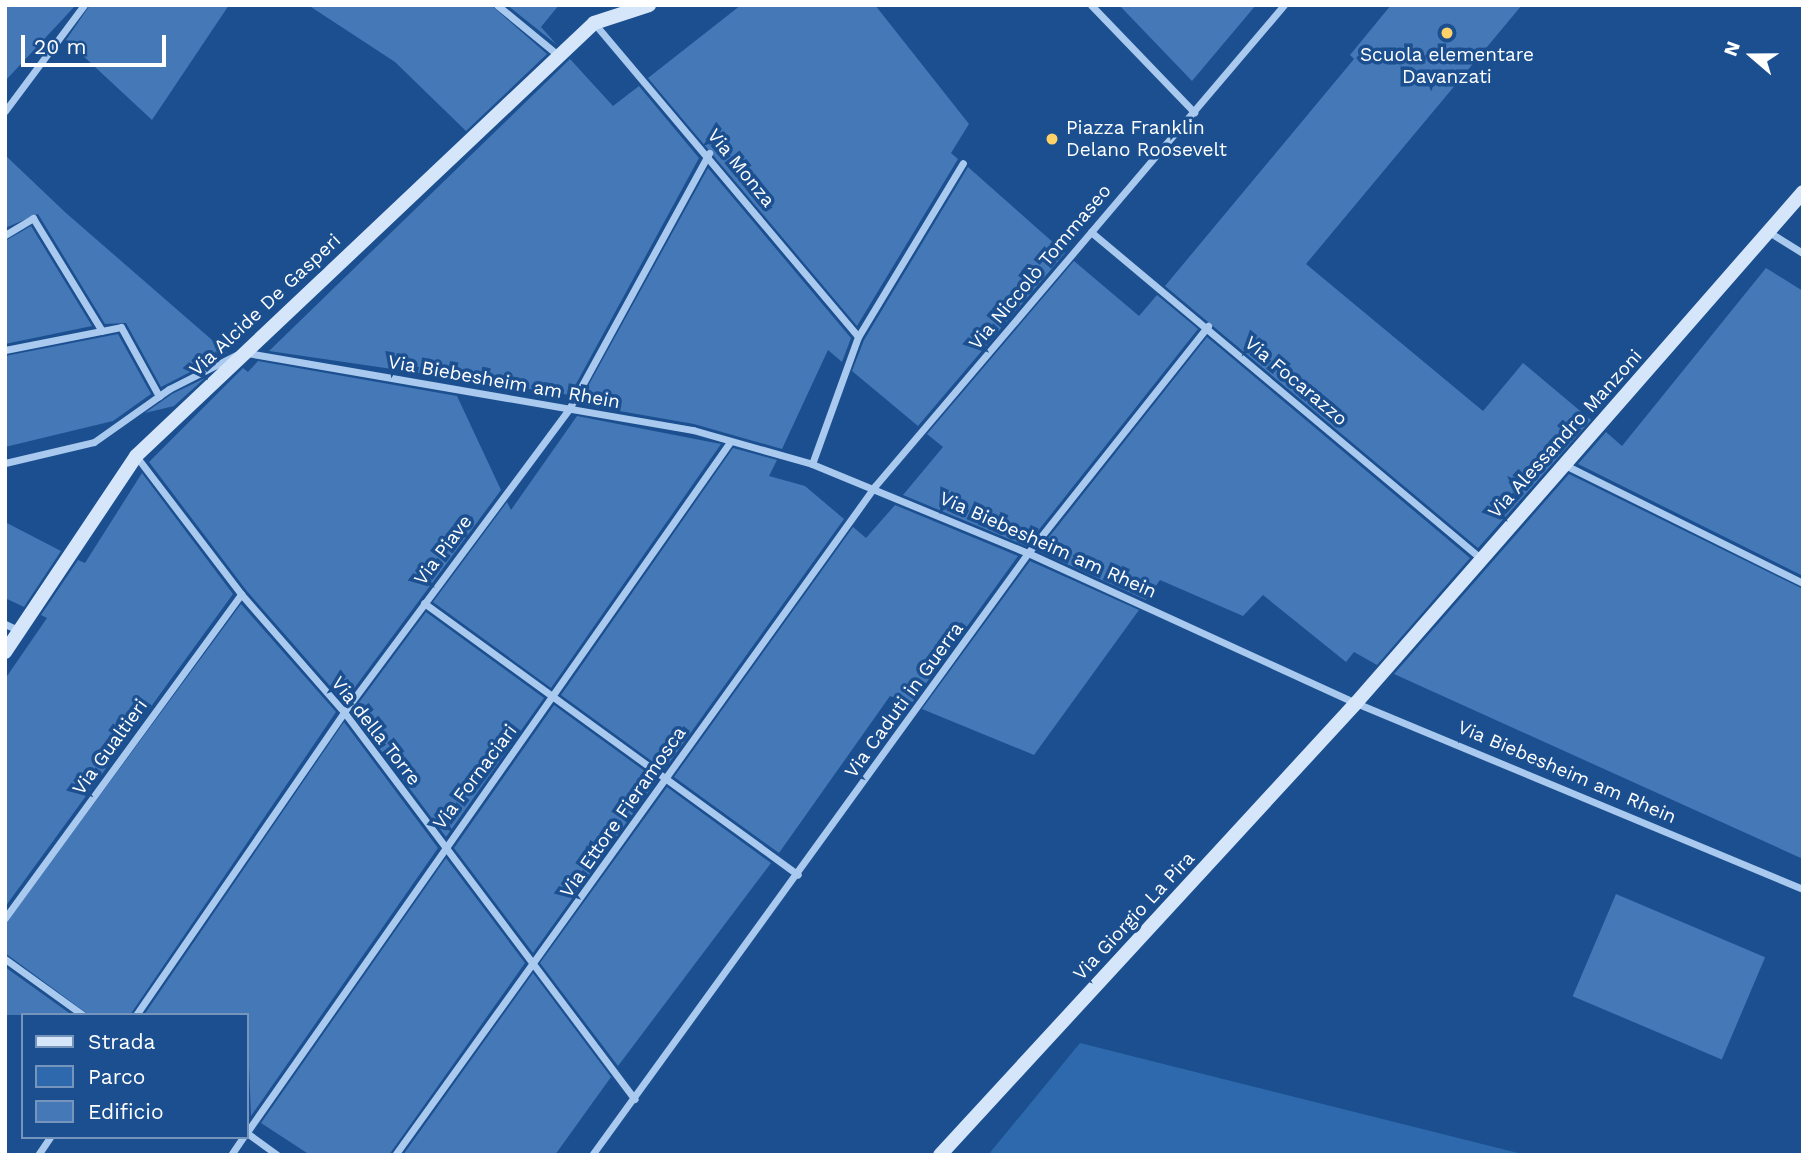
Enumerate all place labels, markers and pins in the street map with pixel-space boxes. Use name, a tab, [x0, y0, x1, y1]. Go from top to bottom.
marker: Scuola elementare Davanzati	[1439, 25, 1455, 41]
place label: Scuola elementare Davanzati	[1360, 44, 1534, 88]
place label: Piazza Franklin Delano Roosevelt	[1066, 117, 1227, 161]
marker: Piazza Franklin Delano Roosevelt	[1044, 131, 1060, 147]

